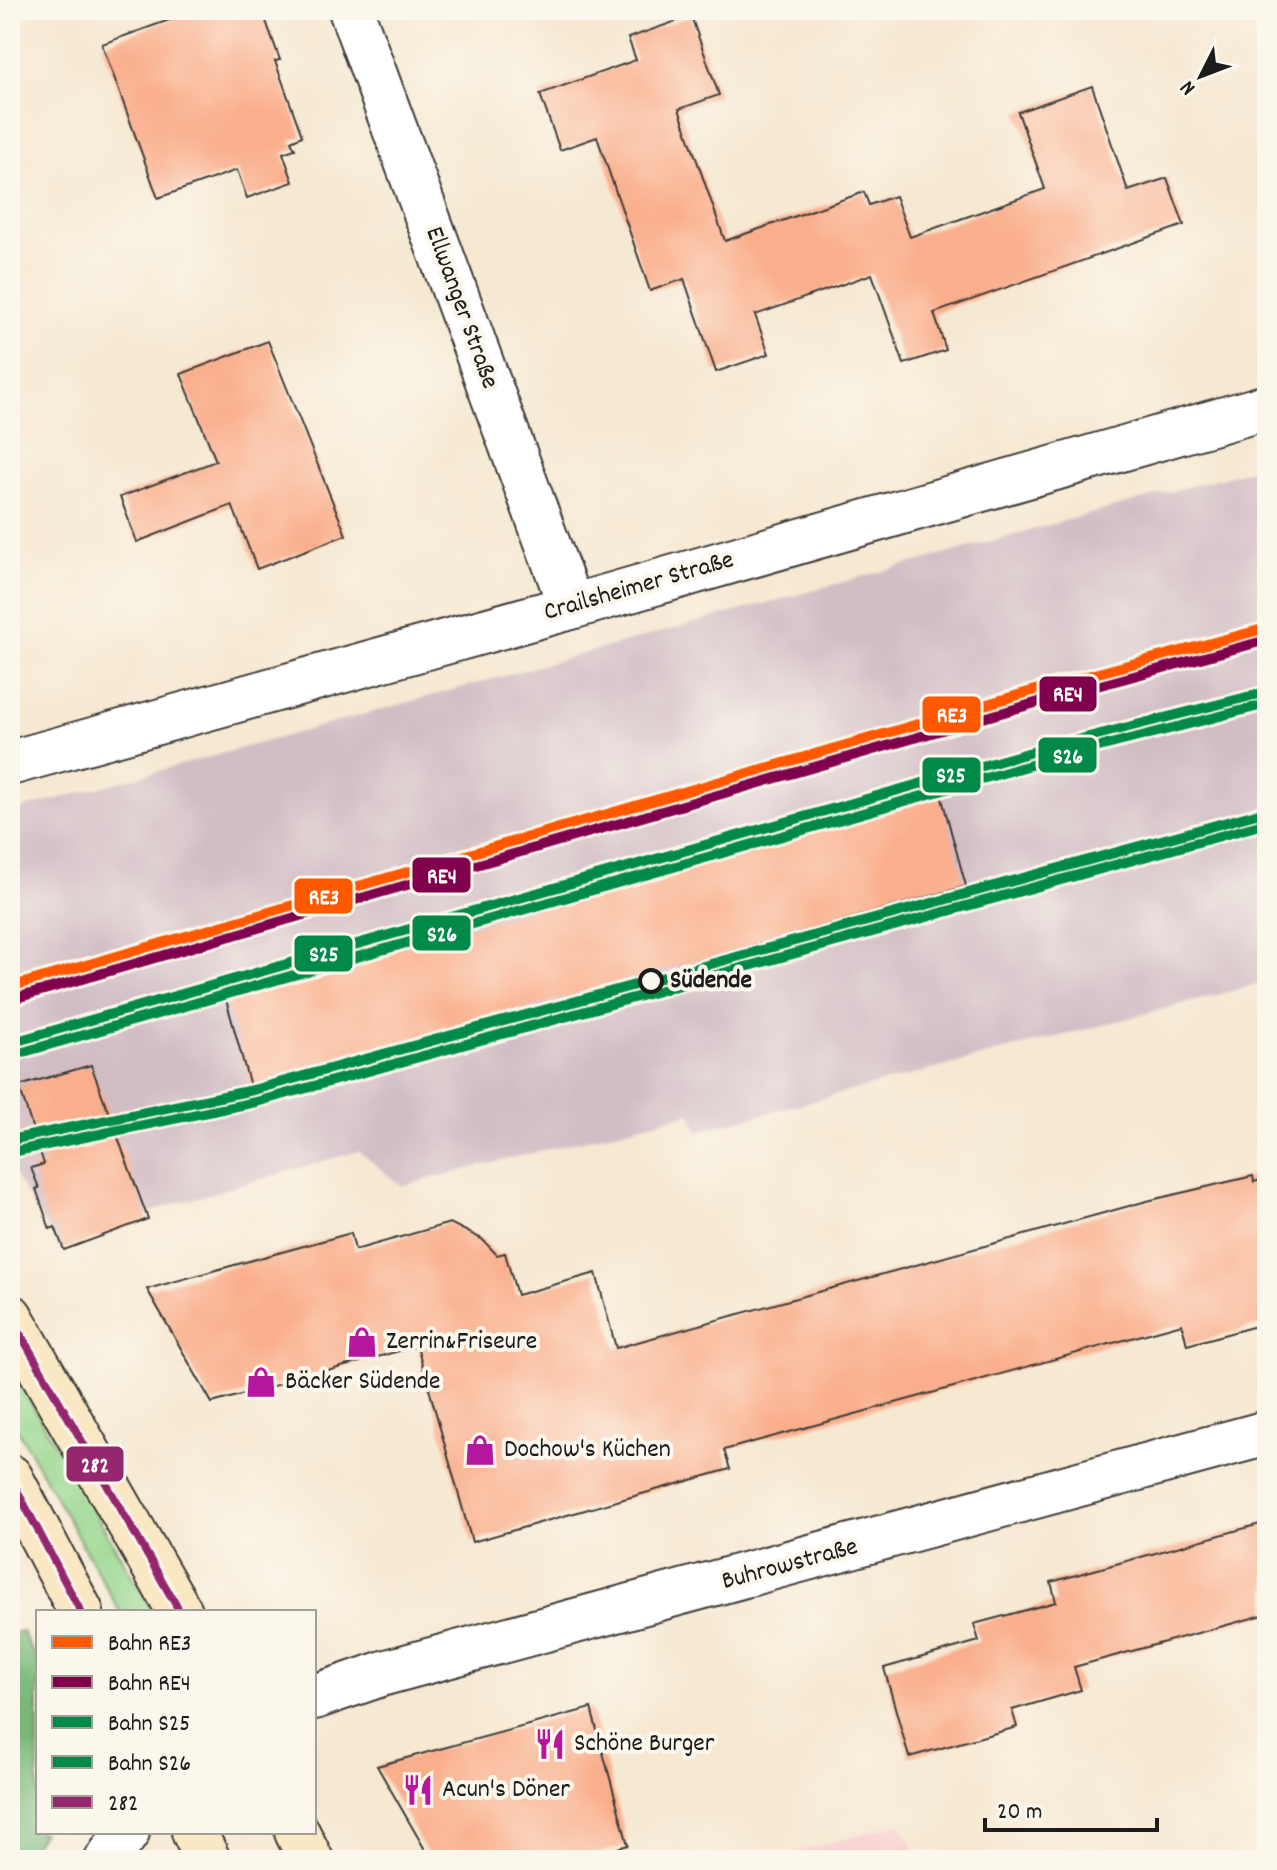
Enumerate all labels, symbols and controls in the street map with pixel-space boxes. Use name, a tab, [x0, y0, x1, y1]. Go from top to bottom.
north arrow	[1161, 36, 1241, 116]
text: N	[1173, 73, 1204, 101]
street label: Ellwanger Straße	[415, 222, 507, 394]
street label: Crailsheimer Straße	[540, 542, 738, 632]
line badge: RE4	[1038, 675, 1098, 713]
text: RE4	[1053, 681, 1083, 712]
line badge: RE3	[921, 695, 982, 734]
text: RE3	[937, 702, 967, 733]
line badge: S26	[1037, 736, 1098, 774]
text: S26	[1053, 743, 1083, 774]
line badge: S25	[921, 756, 982, 794]
text: S25	[936, 762, 966, 793]
line badge: RE4	[411, 856, 472, 894]
text: RE4	[427, 863, 457, 894]
line badge: RE3	[293, 877, 354, 915]
text: RE3	[309, 884, 339, 915]
line badge: S26	[411, 914, 472, 952]
text: S26	[427, 921, 457, 952]
line badge: S25	[293, 934, 354, 973]
text: S25	[309, 941, 339, 972]
place label: Südende	[670, 963, 752, 1000]
marker: Südende	[639, 969, 663, 993]
place label: Zerrin&Friseure	[386, 1324, 537, 1361]
shop icon: Zerrin&Friseure	[345, 1325, 379, 1359]
place label: Bäcker Südende	[285, 1364, 440, 1401]
shop icon: Bäcker Südende	[244, 1365, 278, 1399]
place label: Dochow's Küchen	[504, 1432, 671, 1469]
shop icon: Dochow's Küchen	[463, 1433, 497, 1467]
line badge: 282	[65, 1445, 125, 1483]
text: 282	[81, 1452, 109, 1483]
street label: Buhrowstraße	[718, 1529, 862, 1601]
legend	[36, 1610, 316, 1834]
text: Bahn RE3	[108, 1628, 191, 1662]
text: Bahn RE4	[108, 1668, 191, 1702]
text: Bahn S25	[108, 1708, 190, 1742]
place label: Schöne Burger	[574, 1726, 715, 1763]
restaurant icon: Schöne Burger	[533, 1727, 567, 1761]
text: Bahn S26	[108, 1748, 191, 1782]
place label: Acun's Döner	[442, 1772, 570, 1809]
restaurant icon: Acun's Döner	[401, 1773, 435, 1807]
scale bar	[985, 1782, 1157, 1832]
text: 282	[108, 1788, 139, 1822]
text: 20 m	[997, 1796, 1043, 1830]

